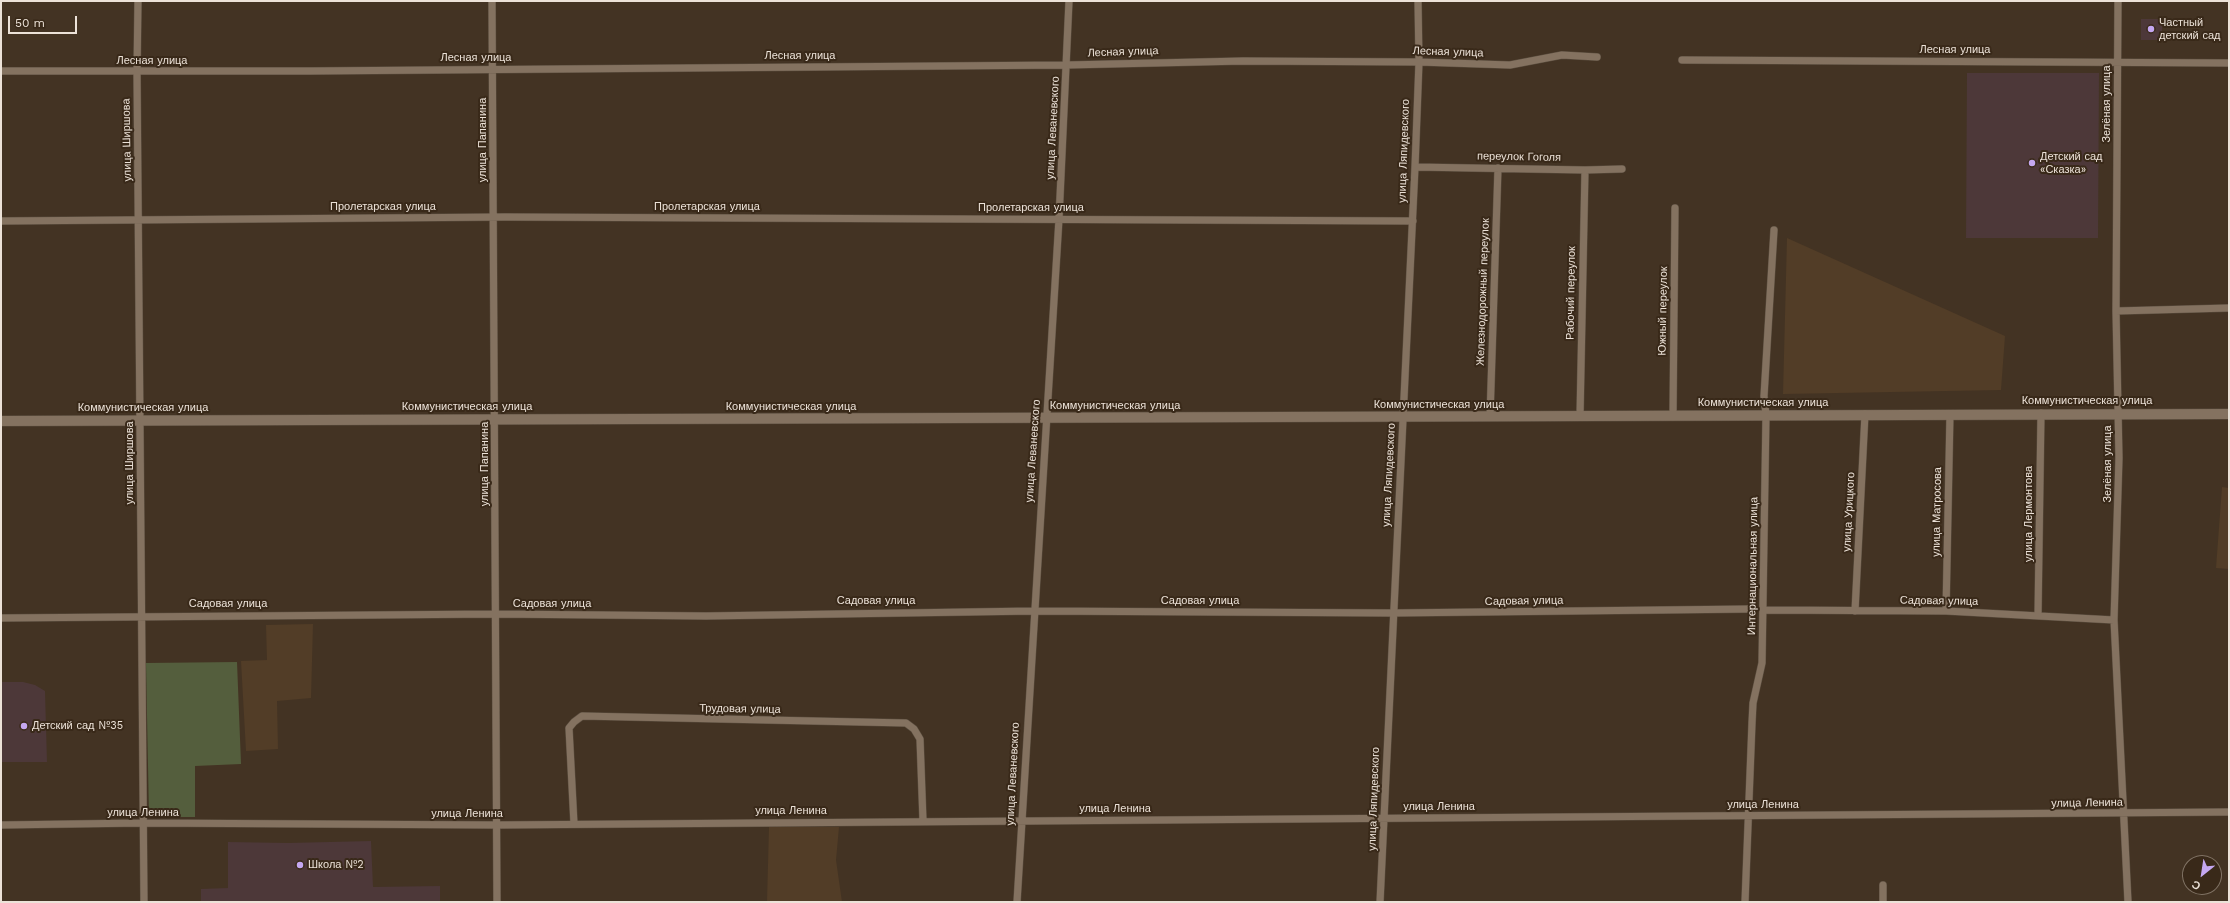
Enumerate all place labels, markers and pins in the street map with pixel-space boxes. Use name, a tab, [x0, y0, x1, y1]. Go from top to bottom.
place label: Частный детский сад	[2159, 16, 2220, 42]
marker: Частный детский сад	[2146, 24, 2156, 34]
place label: Детский сад «Сказка»	[2040, 150, 2103, 176]
marker: Детский сад «Сказка»	[2027, 158, 2037, 168]
place label: Детский сад №35	[32, 719, 123, 733]
marker: Детский сад №35	[19, 721, 29, 731]
place label: Школа №2	[308, 858, 364, 872]
marker: Школа №2	[295, 860, 305, 870]

